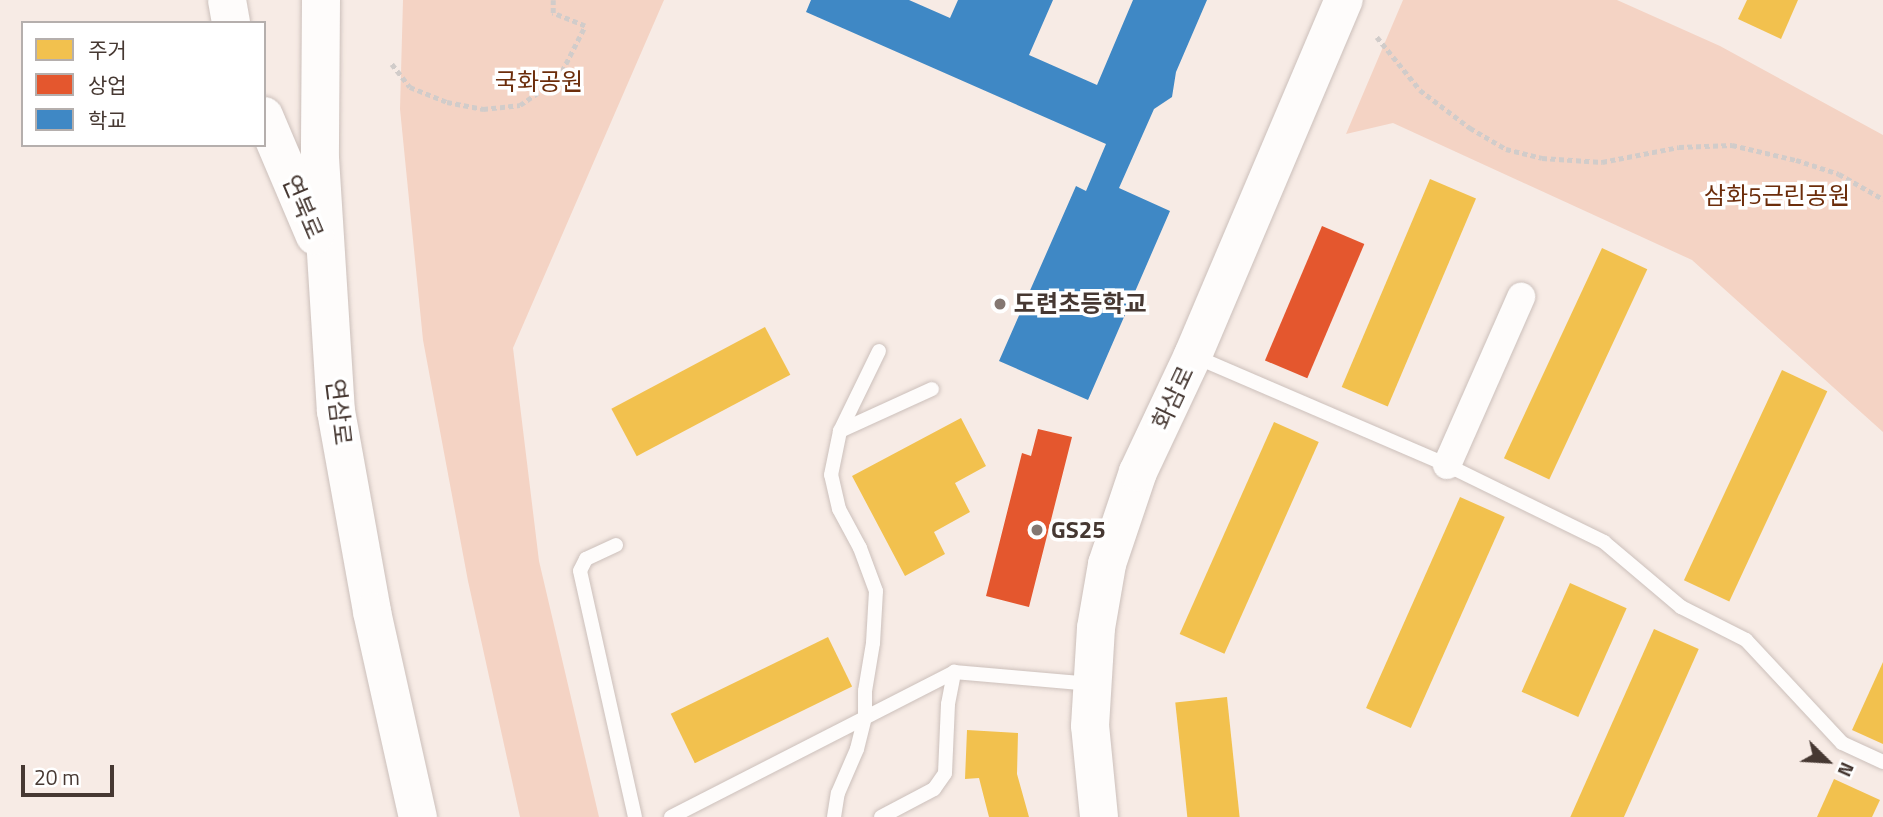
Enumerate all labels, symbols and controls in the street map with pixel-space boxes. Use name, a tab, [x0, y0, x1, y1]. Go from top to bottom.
legend	[21, 21, 266, 147]
text: 주거	[88, 34, 127, 66]
park label: 국화공원	[495, 68, 583, 96]
text: 상업	[88, 69, 127, 101]
text: 학교	[88, 104, 127, 136]
street label: 연북로	[277, 171, 329, 243]
park label: 삼화5근린공원	[1704, 182, 1850, 210]
place label: 도련초등학교	[1014, 290, 1146, 318]
marker: 도련초등학교	[992, 296, 1008, 312]
street label: 화삼로	[1146, 362, 1200, 434]
street label: 연삼로	[321, 377, 357, 447]
place label: GS25	[1051, 516, 1106, 544]
marker: GS25	[1029, 522, 1045, 538]
north arrow	[1792, 726, 1862, 796]
scale bar	[24, 750, 117, 794]
text: N	[1831, 758, 1863, 782]
text: 20 m	[34, 761, 80, 793]

